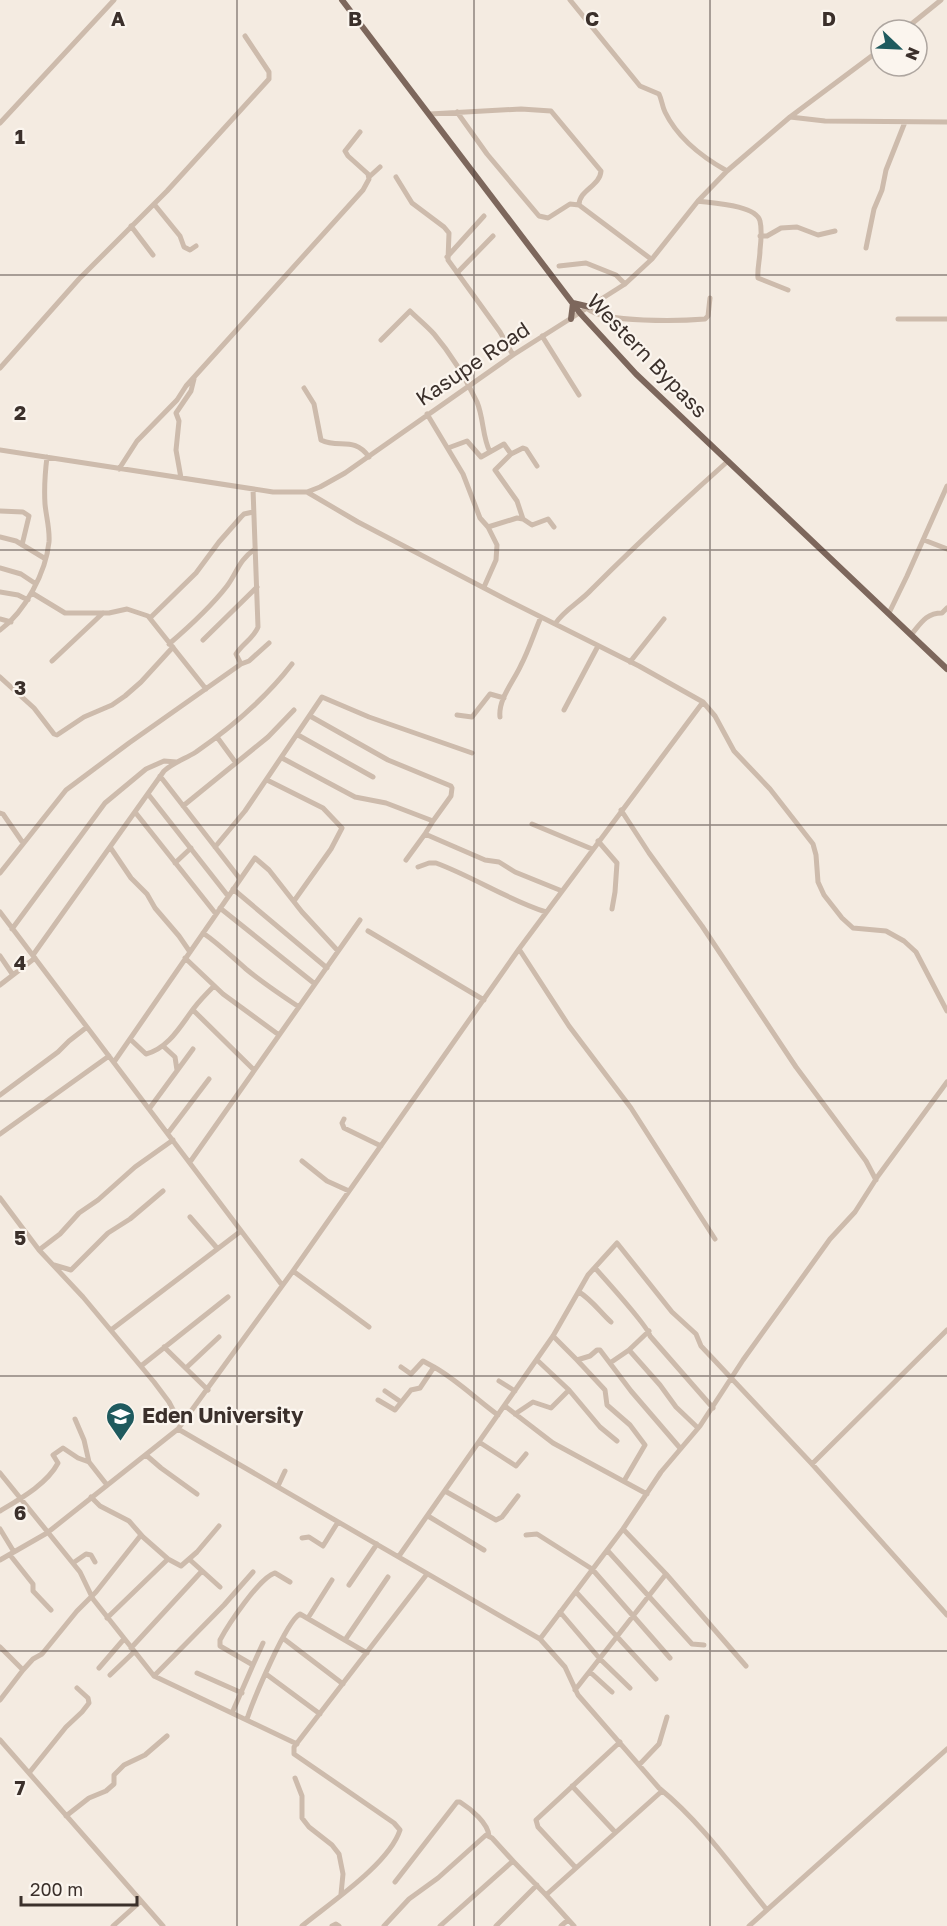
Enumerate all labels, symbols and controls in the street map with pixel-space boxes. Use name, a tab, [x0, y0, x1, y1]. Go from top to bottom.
text: A	[111, 6, 125, 30]
text: B	[348, 6, 362, 30]
text: C	[585, 6, 599, 30]
text: D	[822, 6, 836, 30]
north arrow	[869, 18, 929, 78]
text: N	[901, 44, 924, 63]
text: 1	[15, 124, 25, 148]
street label: Western Bypass	[582, 288, 713, 423]
street label: Kasupe Road	[411, 316, 534, 411]
text: 2	[14, 400, 26, 424]
text: 3	[14, 675, 26, 699]
text: 4	[14, 950, 26, 974]
text: 5	[14, 1225, 26, 1249]
school or university icon: Eden University	[105, 1400, 137, 1442]
place label: Eden University	[142, 1402, 304, 1428]
text: 6	[14, 1500, 26, 1524]
text: 7	[15, 1775, 26, 1799]
scale bar	[21, 1869, 136, 1907]
text: 200 m	[30, 1878, 83, 1900]

